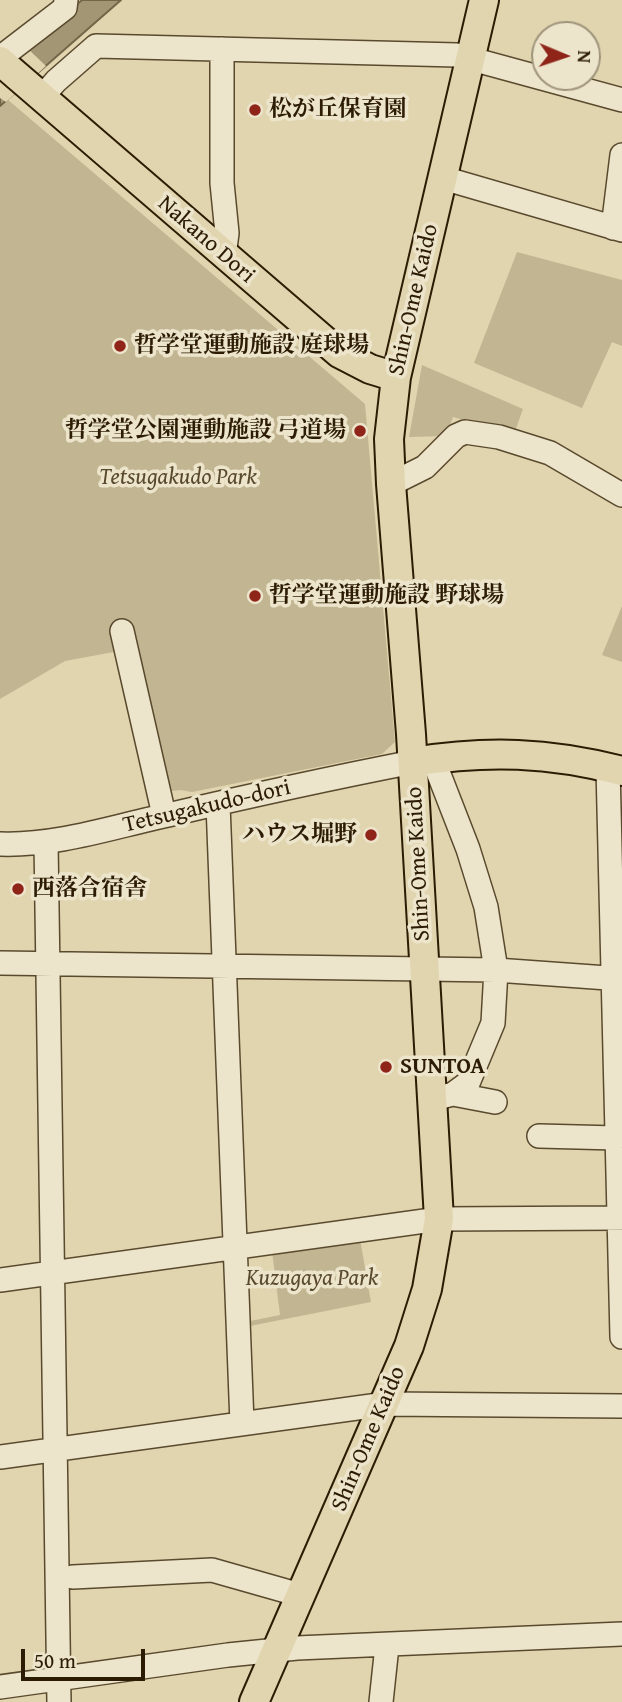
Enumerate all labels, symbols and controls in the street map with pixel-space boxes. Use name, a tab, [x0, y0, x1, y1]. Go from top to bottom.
north arrow	[531, 21, 601, 91]
text: N	[571, 50, 599, 63]
place label: 松が丘保育園	[269, 96, 407, 124]
marker: 松が丘保育園	[247, 102, 263, 118]
street label: Nakano Dori	[152, 190, 260, 290]
street label: Shin-Ome Kaido	[383, 221, 445, 379]
place label: 哲学堂運動施設 庭球場	[134, 332, 369, 360]
marker: 哲学堂運動施設 庭球場	[112, 338, 128, 354]
place label: 哲学堂公園運動施設 弓道場	[65, 417, 346, 445]
marker: 哲学堂公園運動施設 弓道場	[352, 423, 368, 439]
park label: Tetsugakudo Park	[99, 464, 257, 492]
place label: 哲学堂運動施設 野球場	[269, 582, 504, 610]
marker: 哲学堂運動施設 野球場	[247, 588, 263, 604]
street label: Tetsugakudo-dori	[121, 774, 293, 840]
street label: Shin-Ome Kaido	[401, 786, 437, 942]
place label: ハウス堀野	[242, 821, 357, 849]
marker: ハウス堀野	[363, 827, 379, 843]
place label: 西落合宿舎	[32, 875, 147, 903]
marker: 西落合宿舎	[10, 881, 26, 897]
place label: SUNTOA	[400, 1053, 485, 1081]
marker: SUNTOA	[378, 1059, 394, 1075]
park label: Kuzugaya Park	[246, 1265, 378, 1293]
street label: Shin-Ome Kaido	[326, 1362, 412, 1516]
scale bar	[24, 1636, 149, 1680]
text: 50 m	[34, 1645, 76, 1676]

